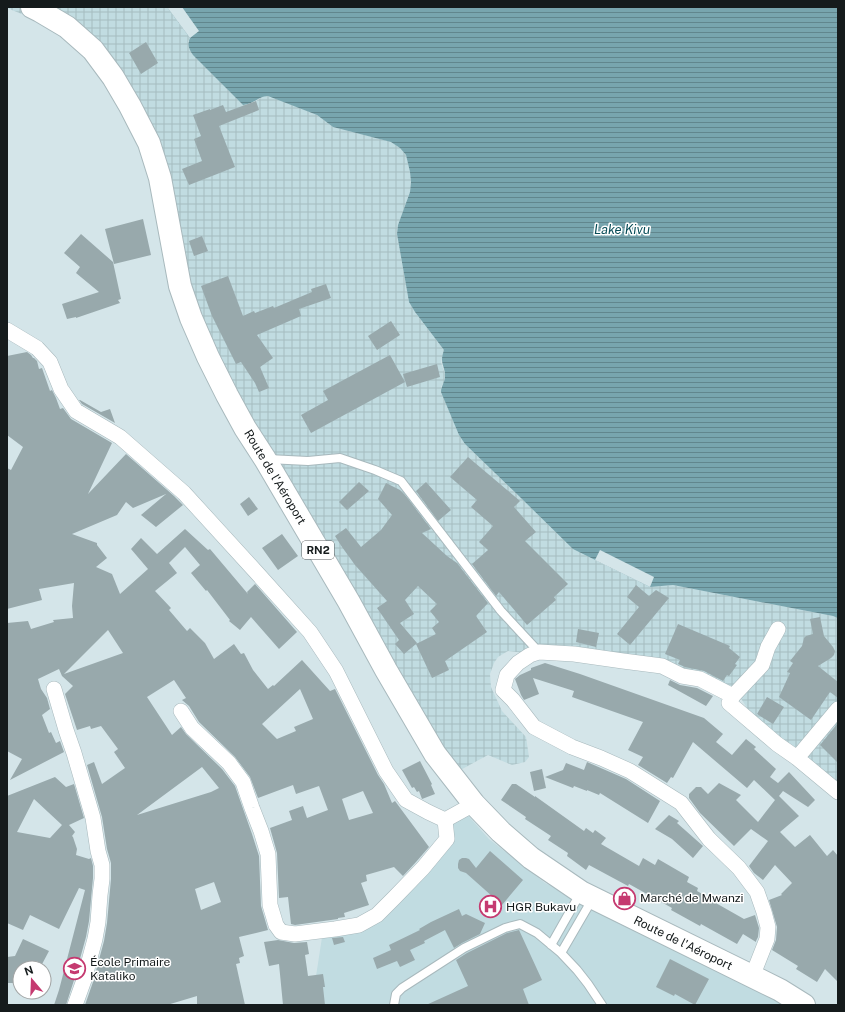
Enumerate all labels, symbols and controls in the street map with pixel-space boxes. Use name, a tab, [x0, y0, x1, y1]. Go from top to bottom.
water label: Lake Kivu	[594, 222, 650, 237]
street label: Route de l'Aéroport	[241, 427, 309, 527]
road number: RN2	[302, 541, 334, 559]
shop icon: Marché de Mwanzi	[612, 885, 638, 911]
place label: Marché de Mwanzi	[640, 891, 744, 905]
hospital icon: HGR Bukavu	[477, 894, 503, 920]
place label: HGR Bukavu	[506, 900, 576, 914]
street label: Route de l'Aéroport	[631, 913, 735, 973]
place label: École Primaire Kataliko	[90, 955, 171, 983]
school or university icon: École Primaire Kataliko	[61, 956, 87, 982]
north arrow	[12, 960, 52, 1000]
text: N	[23, 963, 35, 978]

